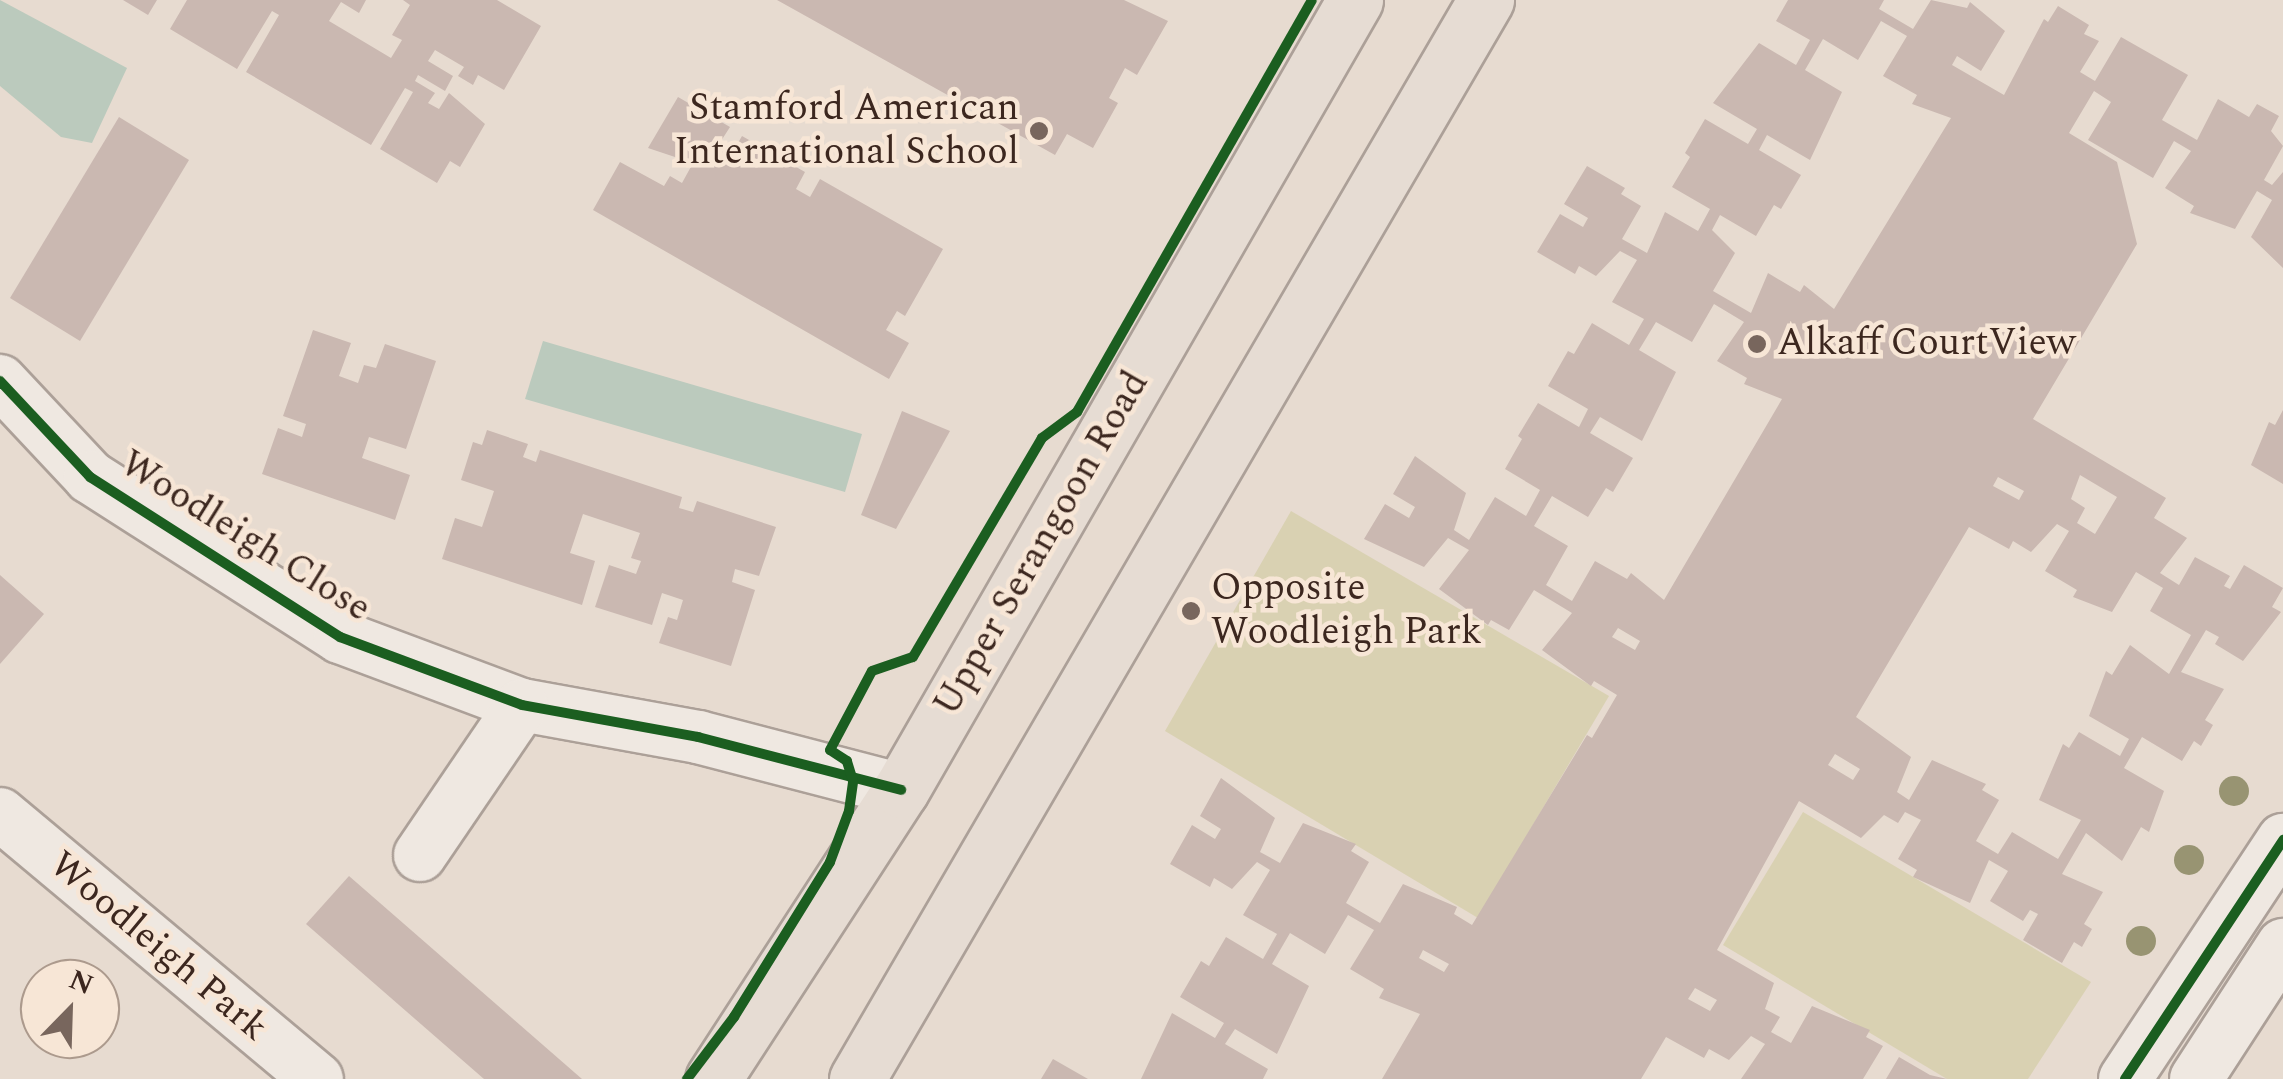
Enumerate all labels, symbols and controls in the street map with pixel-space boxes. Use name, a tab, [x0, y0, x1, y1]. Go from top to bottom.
place label: Stamford American International School	[674, 86, 1019, 175]
marker: Stamford American International School	[1028, 120, 1050, 142]
place label: Alkaff CourtView	[1777, 321, 2076, 367]
marker: Alkaff CourtView	[1746, 333, 1768, 355]
street label: Upper Serangoon Road	[925, 364, 1159, 724]
street label: Woodleigh Close	[111, 442, 379, 632]
place label: Opposite Woodleigh Park	[1211, 566, 1482, 656]
marker: Opposite Woodleigh Park	[1180, 600, 1202, 622]
street label: Woodleigh Park	[40, 842, 276, 1052]
north arrow	[20, 959, 120, 1059]
text: N	[62, 959, 100, 1007]

